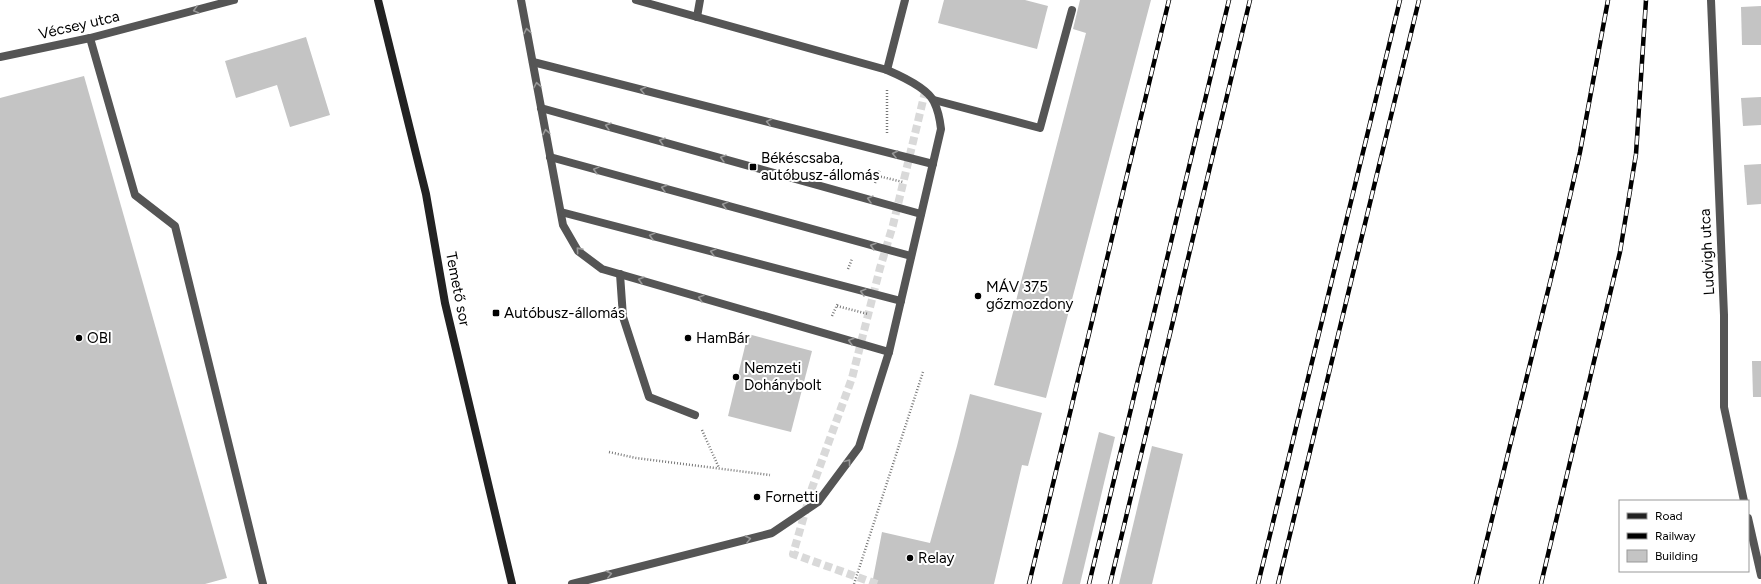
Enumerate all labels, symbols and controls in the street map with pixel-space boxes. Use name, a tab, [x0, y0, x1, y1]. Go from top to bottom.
one-way arrow	[193, 5, 200, 14]
street label: Vécsey utca	[37, 7, 121, 43]
one-way arrow	[523, 28, 532, 34]
one-way arrow	[533, 82, 542, 88]
one-way arrow	[640, 87, 646, 95]
one-way arrow	[766, 119, 772, 127]
one-way arrow	[604, 122, 611, 131]
one-way arrow	[542, 129, 551, 136]
one-way arrow	[659, 138, 665, 146]
place label: Békéscsaba, autóbusz-állomás	[761, 149, 879, 184]
one-way arrow	[892, 151, 898, 159]
one-way arrow	[720, 155, 726, 163]
marker: Békéscsaba, autóbusz-állomás	[748, 162, 758, 172]
one-way arrow	[593, 166, 600, 175]
one-way arrow	[661, 185, 668, 193]
one-way arrow	[867, 196, 873, 204]
one-way arrow	[722, 201, 729, 210]
street label: Ludvigh utca	[1696, 208, 1718, 296]
one-way arrow	[649, 232, 656, 241]
one-way arrow	[870, 242, 877, 251]
one-way arrow	[576, 247, 583, 255]
one-way arrow	[710, 248, 717, 257]
street label: Temető sor	[442, 250, 474, 328]
one-way arrow	[637, 276, 644, 285]
place label: MÁV 375 gőzmozdony	[986, 278, 1073, 313]
one-way arrow	[860, 288, 866, 296]
marker: MÁV 375 gőzmozdony	[973, 291, 983, 301]
one-way arrow	[698, 294, 705, 303]
place label: Autóbusz-állomás	[504, 304, 625, 322]
marker: Autóbusz-állomás	[491, 308, 501, 318]
place label: OBI	[87, 329, 112, 347]
place label: HamBár	[696, 329, 750, 347]
marker: OBI	[74, 333, 84, 343]
marker: HamBár	[683, 333, 693, 343]
one-way arrow	[848, 337, 855, 346]
place label: Nemzeti Dohánybolt	[744, 359, 822, 394]
marker: Nemzeti Dohánybolt	[731, 372, 741, 382]
one-way arrow	[843, 459, 851, 466]
place label: Fornetti	[765, 488, 818, 506]
marker: Fornetti	[752, 492, 762, 502]
legend	[1619, 500, 1749, 572]
text: Road	[1655, 509, 1683, 523]
text: Railway	[1655, 529, 1696, 543]
one-way arrow	[745, 535, 751, 543]
place label: Relay	[918, 549, 954, 567]
text: Building	[1655, 549, 1698, 563]
marker: Relay	[905, 553, 915, 563]
one-way arrow	[606, 571, 613, 579]

